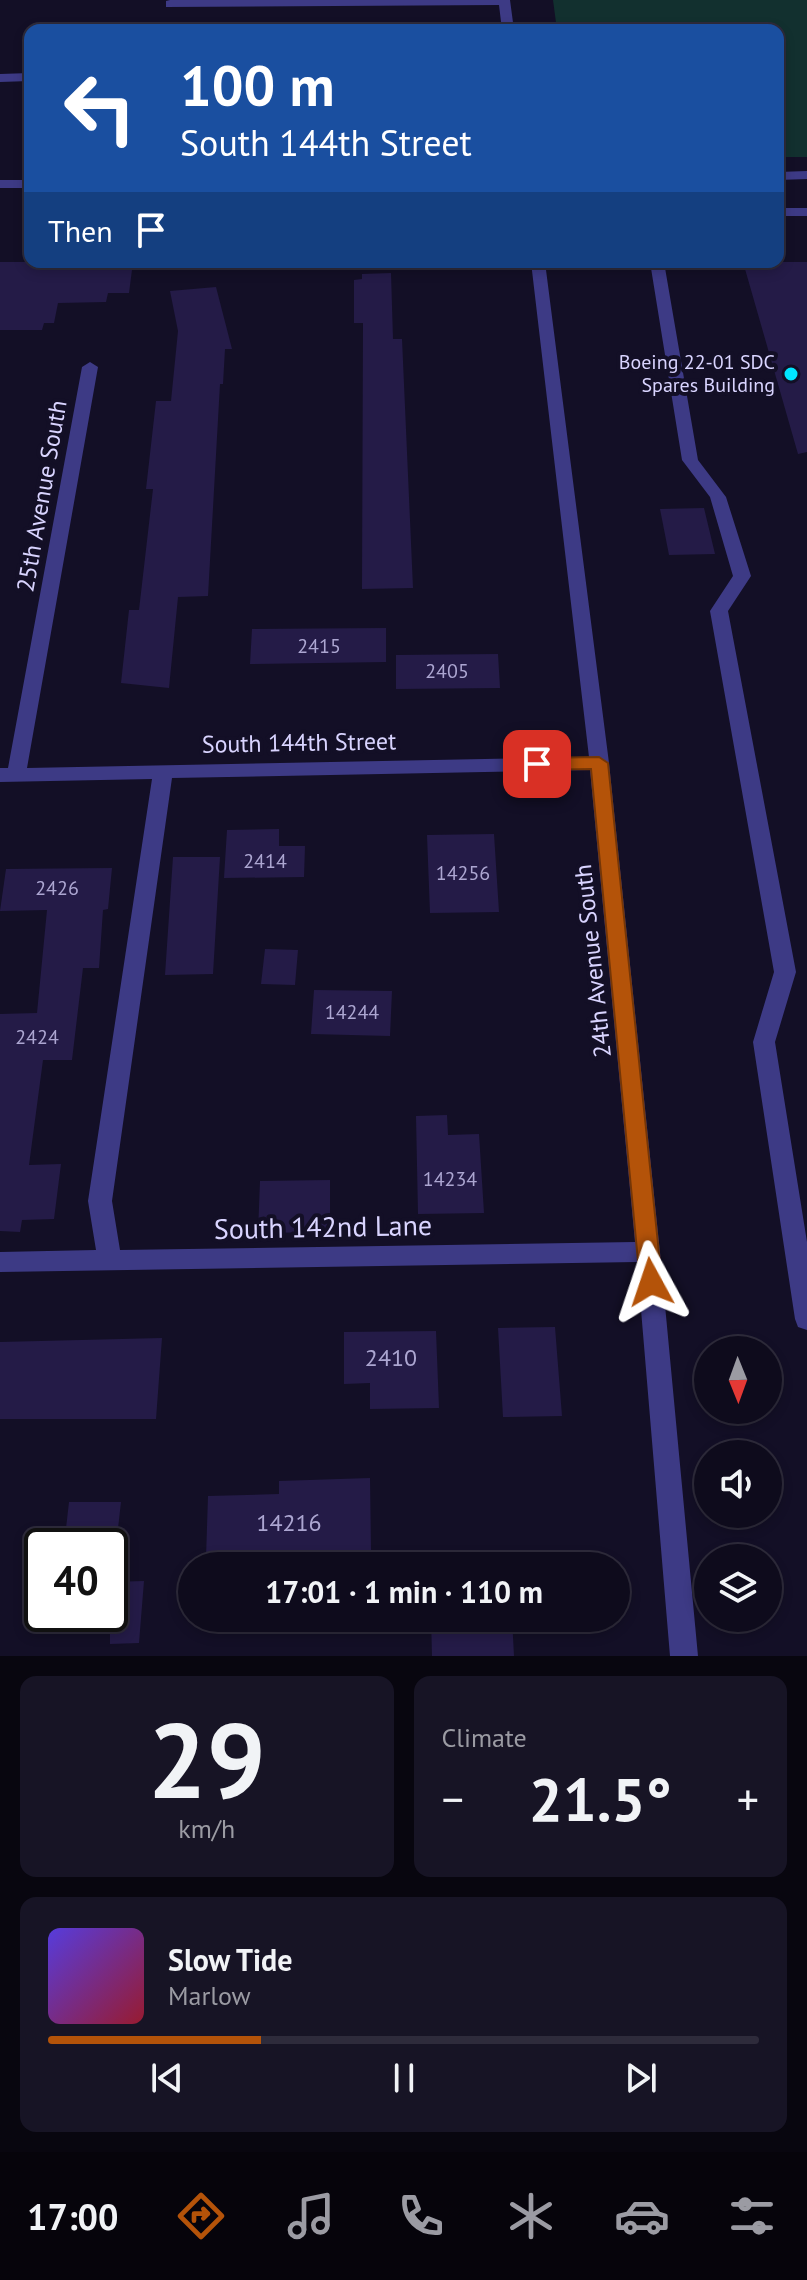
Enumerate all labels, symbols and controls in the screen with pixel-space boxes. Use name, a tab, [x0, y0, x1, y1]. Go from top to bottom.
text: 100 m	[180, 49, 335, 121]
icon: left	[48, 56, 152, 160]
text: South 144th Street	[180, 119, 472, 166]
icon: arrive	[129, 208, 173, 252]
text: Then	[48, 211, 113, 250]
place label: Boeing 22-01 SDC Spares Building	[619, 349, 775, 398]
marker: Boeing 22-01 SDC Spares Building	[782, 365, 800, 383]
street label: 25th Avenue South	[9, 398, 74, 594]
house number: 2415	[297, 633, 341, 659]
house number: 2405	[425, 658, 469, 684]
street label: South 144th Street	[202, 725, 396, 760]
pin	[503, 730, 571, 798]
icon: arrive	[515, 742, 559, 786]
house number: 2414	[243, 848, 287, 874]
house number: 14256	[436, 860, 490, 886]
street label: 24th Avenue South	[567, 863, 618, 1059]
house number: 2426	[35, 875, 79, 901]
house number: 14244	[325, 999, 379, 1025]
house number: 2424	[15, 1024, 59, 1050]
house number: 14234	[423, 1166, 477, 1192]
street label: South 142nd Lane	[214, 1206, 432, 1247]
position arrow	[609, 1240, 693, 1324]
north arrow	[694, 1336, 782, 1424]
map controls	[694, 1336, 782, 1632]
house number: 2410	[365, 1342, 417, 1373]
button: sound	[694, 1440, 782, 1528]
house number: 14216	[256, 1507, 322, 1538]
speed limit sign: 40	[24, 1528, 128, 1632]
button: layers	[694, 1544, 782, 1632]
text: 17:01 · 1 min · 110 m	[265, 1572, 543, 1611]
text: 29	[148, 1692, 266, 1827]
text: Climate	[442, 1721, 527, 1754]
text: 21.5°	[529, 1760, 672, 1838]
text: −	[442, 1770, 464, 1827]
text: +	[737, 1770, 759, 1827]
text: km/h	[178, 1812, 235, 1845]
text: Slow Tide	[168, 1940, 293, 1979]
text: Marlow	[168, 1979, 251, 2012]
icon: previous	[145, 2056, 189, 2100]
icon: pause	[382, 2056, 426, 2100]
icon: next	[619, 2056, 663, 2100]
icon: directions	[173, 2188, 229, 2244]
icon: music	[283, 2188, 339, 2244]
icon: phone	[393, 2188, 449, 2244]
icon: climate	[503, 2188, 559, 2244]
icon: car	[614, 2188, 670, 2244]
icon: filters	[724, 2188, 780, 2244]
text: 17:00	[27, 2193, 118, 2240]

